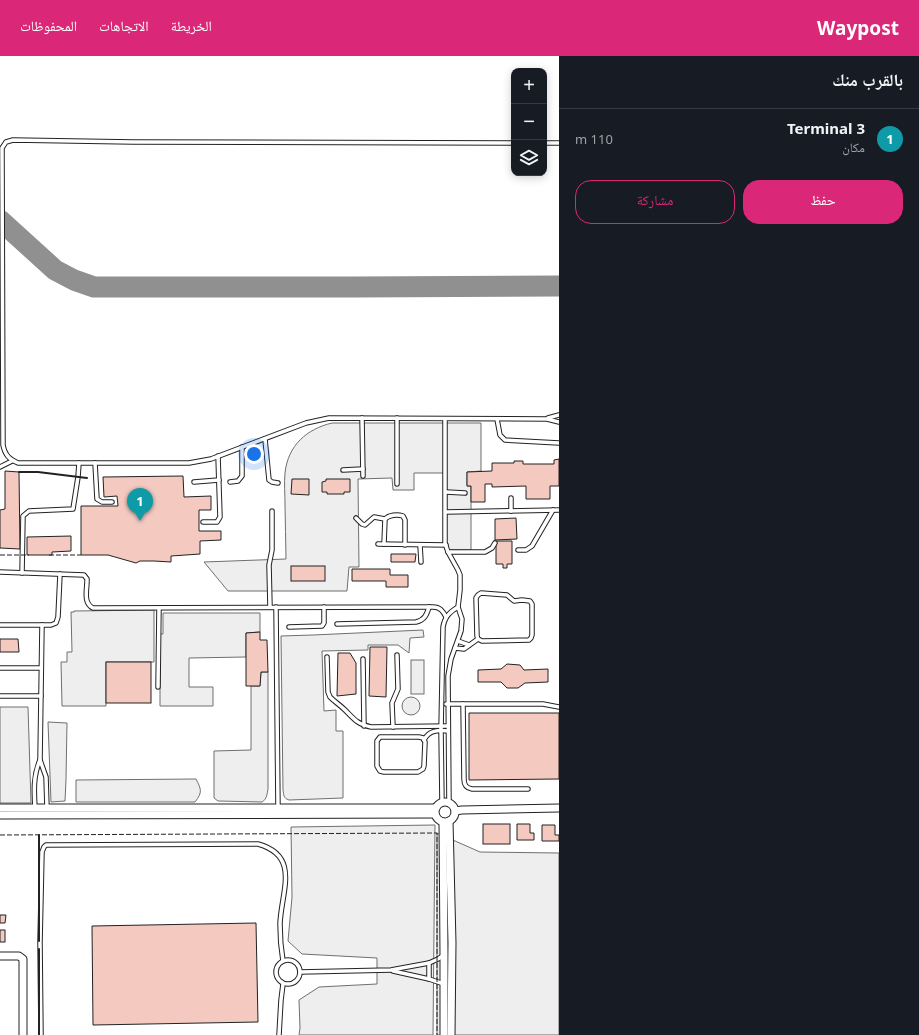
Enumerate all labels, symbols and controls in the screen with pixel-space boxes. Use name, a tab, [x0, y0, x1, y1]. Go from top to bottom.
text: Waypost	[817, 15, 899, 41]
text: المحفوظات	[20, 16, 77, 35]
text: الاتجاهات	[99, 16, 149, 35]
text: الخريطة	[171, 16, 212, 35]
map controls	[511, 68, 547, 176]
button: +	[511, 68, 547, 104]
text: بالقرب منك	[832, 68, 903, 91]
button: −	[511, 104, 547, 140]
text: Terminal 3	[787, 118, 865, 138]
text: 110 m	[575, 130, 613, 148]
text: 1	[886, 130, 894, 148]
text: مكان	[842, 138, 865, 156]
button: layers	[511, 140, 547, 176]
button: مشاركة	[575, 180, 735, 224]
button: حفظ	[743, 180, 903, 224]
your location	[244, 444, 264, 464]
pin: 1	[127, 488, 153, 521]

